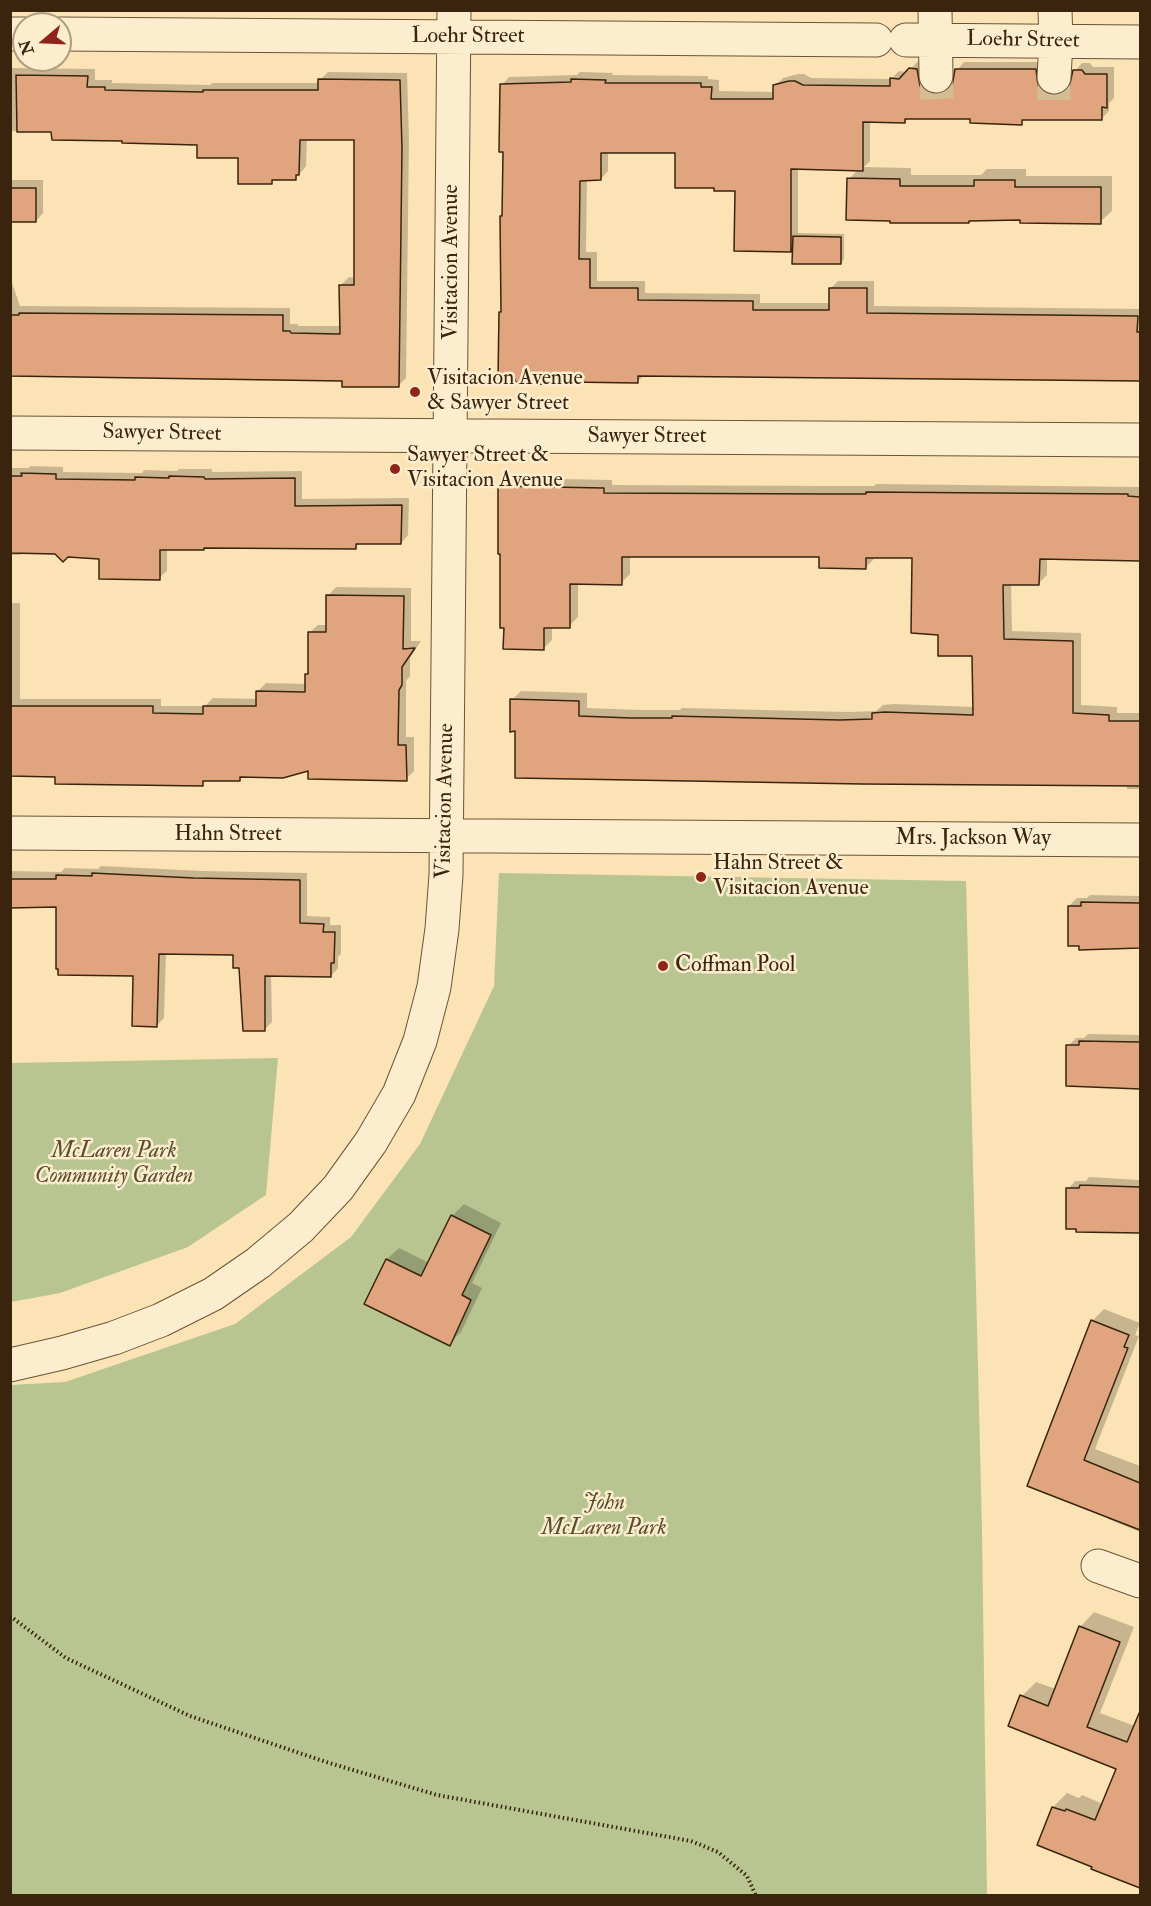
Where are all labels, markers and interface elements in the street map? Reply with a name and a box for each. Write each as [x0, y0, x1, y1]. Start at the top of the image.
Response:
north arrow [12, 12, 72, 72]
street label: Loehr Street [411, 24, 525, 50]
street label: Loehr Street [966, 27, 1080, 55]
text: N [15, 37, 39, 57]
street label: Visitacion Avenue [439, 184, 465, 340]
place label: Visitacion Avenue & Sawyer Street [427, 366, 583, 418]
marker: Visitacion Avenue & Sawyer Street [408, 385, 422, 399]
street label: Sawyer Street [102, 420, 222, 448]
street label: Sawyer Street [587, 424, 707, 450]
place label: Sawyer Street & Visitacion Avenue [407, 443, 563, 494]
marker: Sawyer Street & Visitacion Avenue [388, 462, 402, 476]
street label: Visitacion Avenue [431, 723, 461, 879]
street label: Hahn Street [174, 822, 282, 848]
street label: Mrs. Jackson Way [895, 826, 1051, 852]
place label: Hahn Street & Visitacion Avenue [713, 851, 869, 902]
marker: Hahn Street & Visitacion Avenue [694, 870, 708, 884]
place label: Coffman Pool [675, 953, 795, 979]
marker: Coffman Pool [656, 959, 670, 973]
park label: McLaren Park Community Garden [35, 1139, 193, 1190]
park label: John McLaren Park [541, 1491, 667, 1542]

